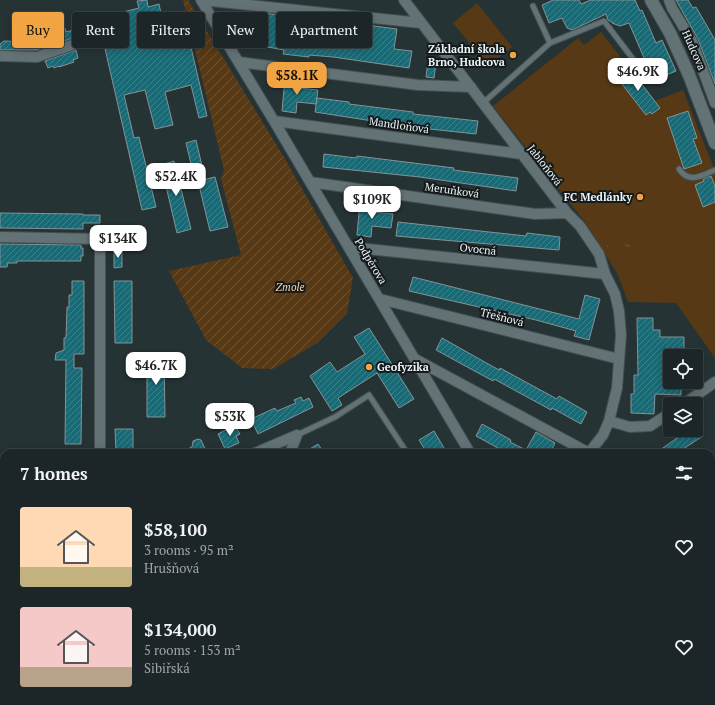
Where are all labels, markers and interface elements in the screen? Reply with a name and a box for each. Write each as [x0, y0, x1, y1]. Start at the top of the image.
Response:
chip: Buy [12, 12, 64, 48]
chip: Rent [72, 12, 129, 48]
chip: Filters [137, 12, 205, 48]
chip: New [213, 12, 268, 48]
chip: Apartment [276, 12, 372, 48]
street label: Hudcova [679, 28, 709, 73]
place label: Základní škola Brno, Hudcova [428, 42, 505, 69]
marker: Základní škola Brno, Hudcova [508, 50, 518, 60]
pin: $46.9K [605, 58, 671, 92]
pin: $58.1K [264, 62, 330, 96]
text: $46.9K [617, 62, 659, 80]
text: $58.1K [276, 66, 318, 84]
street label: Mandloňová [368, 114, 430, 136]
street label: Jabloňová [525, 142, 566, 189]
pin: $52.4K [143, 163, 209, 197]
text: $52.4K [155, 167, 197, 185]
street label: Meruňková [424, 179, 480, 201]
pin: $109K [344, 186, 400, 220]
text: $109K [353, 190, 391, 208]
place label: FC Medlánky [564, 190, 632, 204]
marker: FC Medlánky [635, 192, 645, 202]
pin: $134K [90, 225, 146, 259]
text: $134K [99, 229, 137, 247]
street label: Podpěrova [352, 235, 390, 287]
street label: Ovocná [459, 240, 497, 258]
park label: Zmole [275, 280, 305, 294]
street label: Třešňová [479, 305, 526, 329]
map controls [663, 349, 703, 437]
button: locate [663, 349, 703, 389]
pin: $46.7K [123, 352, 189, 386]
text: $46.7K [135, 356, 177, 374]
place label: Geofyzika [377, 360, 429, 374]
marker: Geofyzika [364, 362, 374, 372]
button: layers [663, 397, 703, 437]
pin: $53K [206, 403, 254, 437]
text: $53K [214, 407, 246, 425]
text: 7 homes [20, 462, 88, 485]
icon: filters [673, 462, 695, 484]
text: $58,100 [144, 518, 207, 541]
icon: home [52, 523, 100, 571]
icon: heart [673, 536, 695, 558]
text: 3 rooms · 95 m² [144, 541, 234, 559]
text: Hrušňová [144, 559, 199, 577]
text: $134,000 [144, 618, 216, 641]
icon: home [52, 623, 100, 671]
icon: heart [673, 636, 695, 658]
text: 5 rooms · 153 m² [144, 641, 241, 659]
text: Sibiřská [144, 659, 190, 677]

